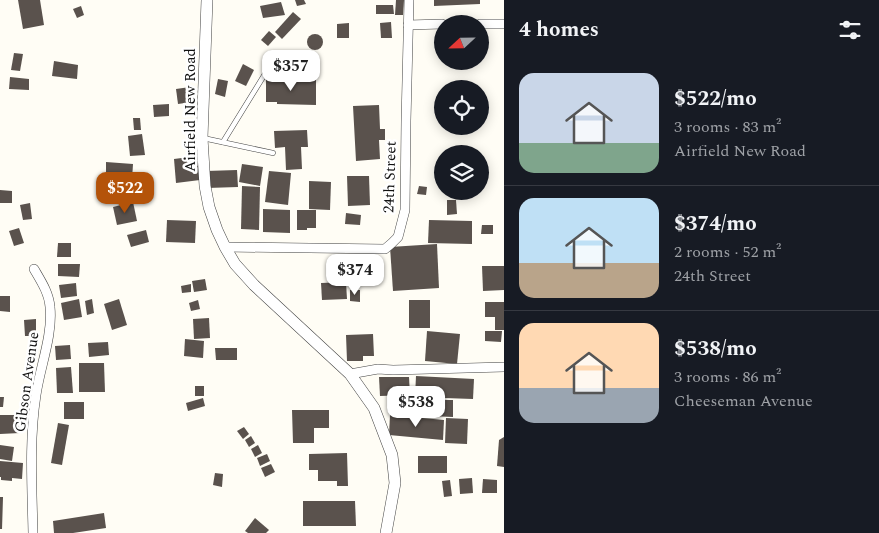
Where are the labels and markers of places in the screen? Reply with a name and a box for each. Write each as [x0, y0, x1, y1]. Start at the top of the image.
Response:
pin: $357 [261, 49, 321, 92]
pin: $522 [95, 172, 155, 214]
pin: $374 [325, 254, 385, 296]
pin: $538 [386, 386, 446, 428]

